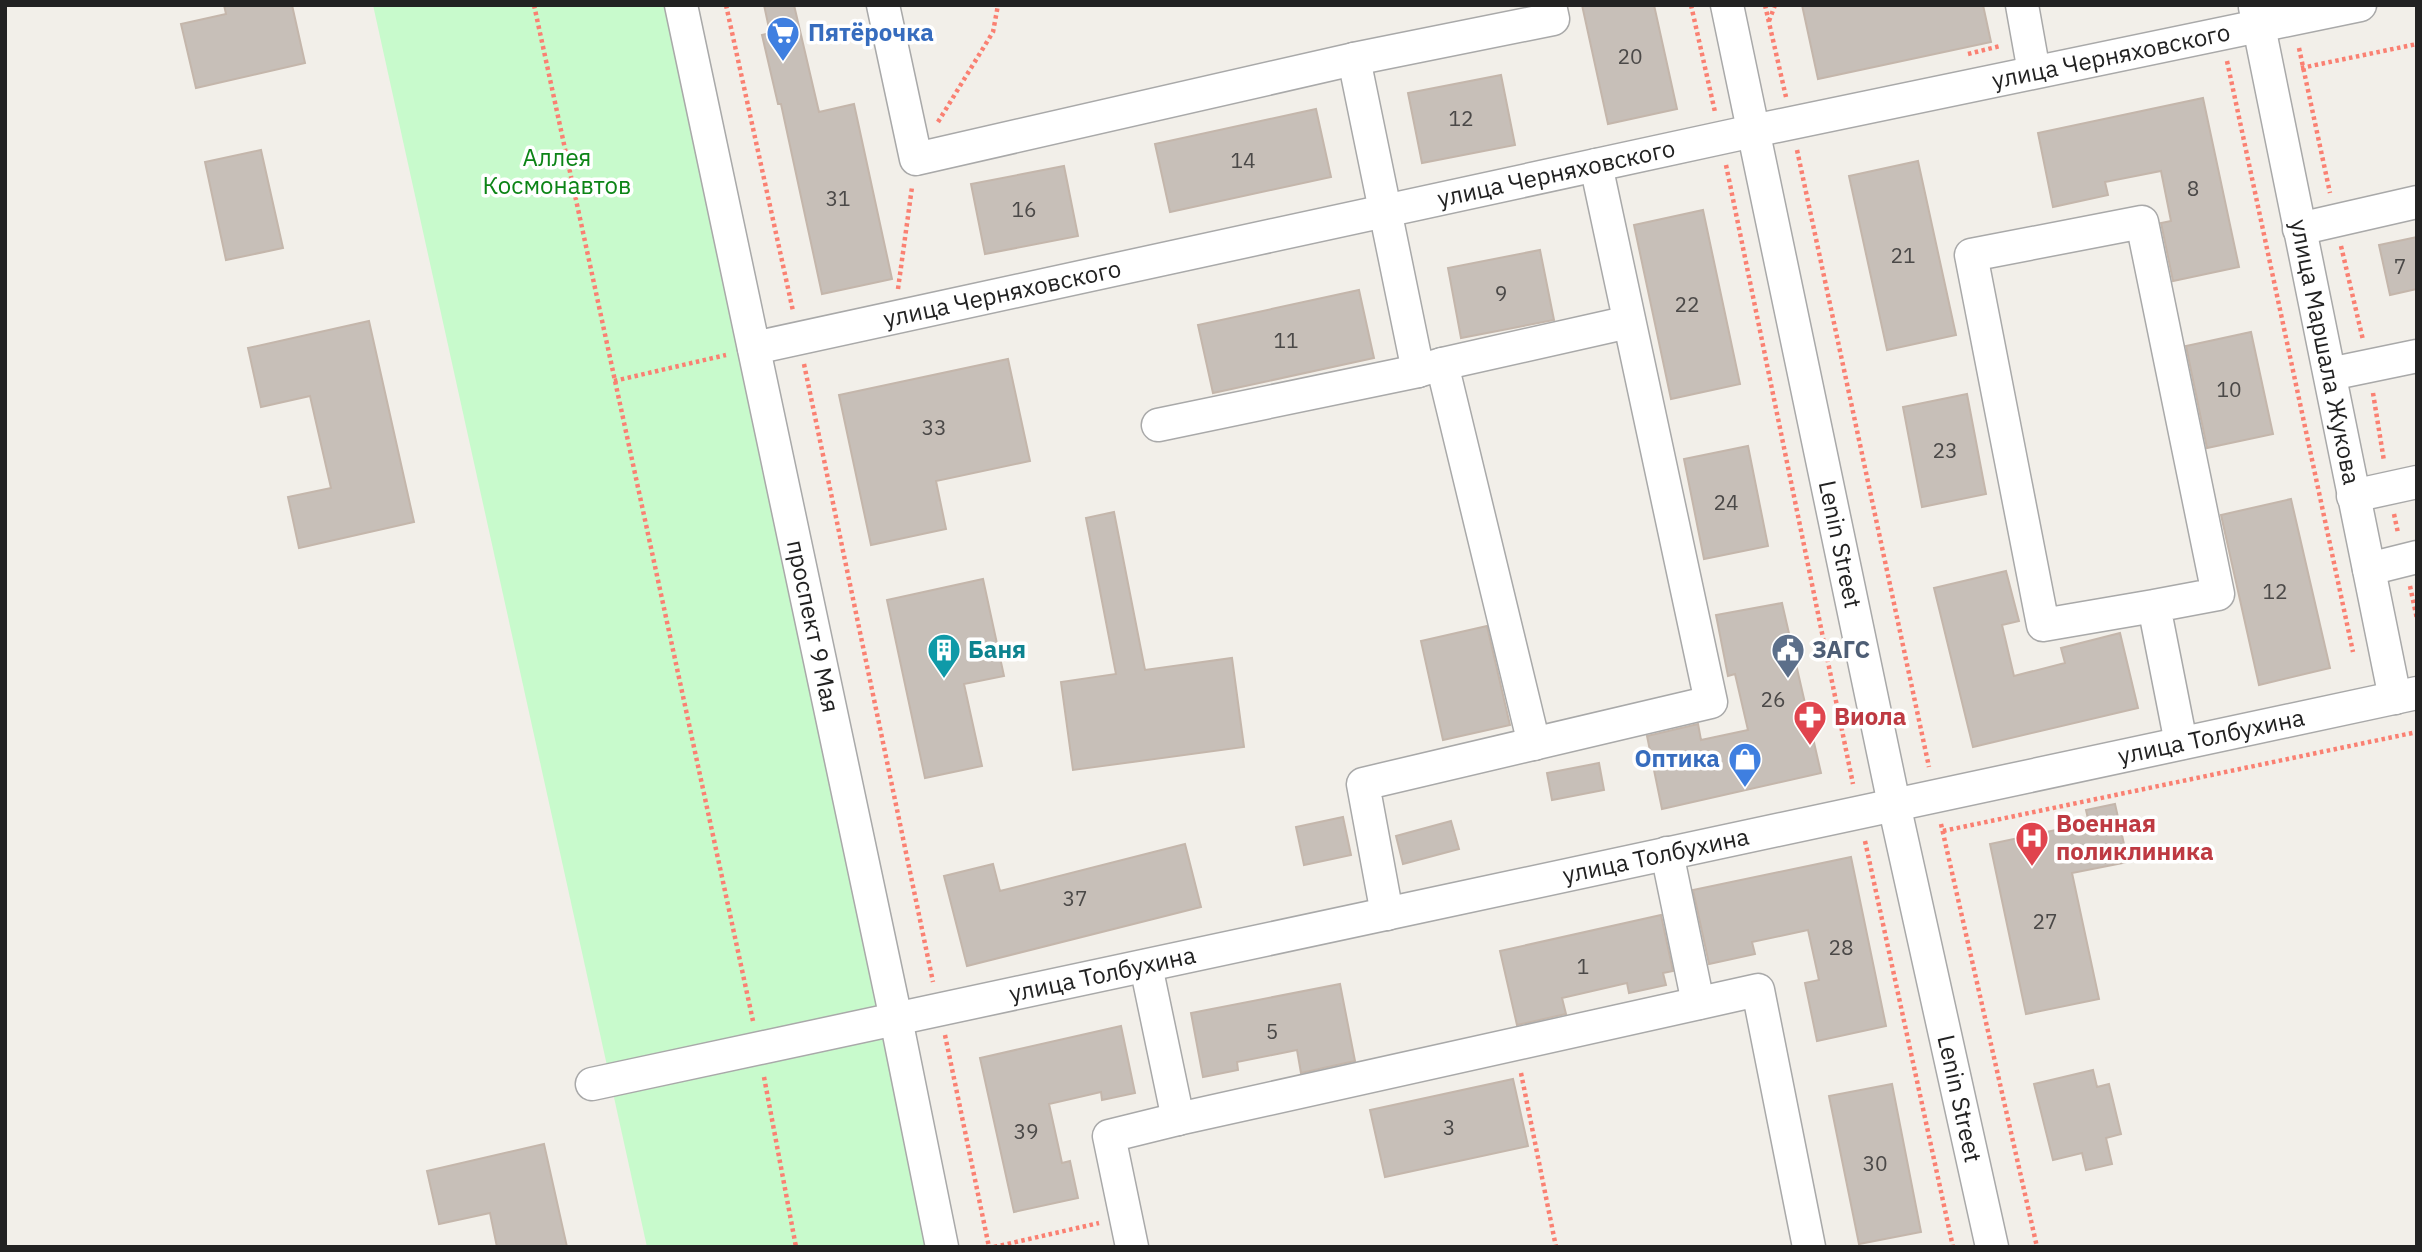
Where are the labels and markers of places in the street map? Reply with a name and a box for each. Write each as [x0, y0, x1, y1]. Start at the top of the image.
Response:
supermarket icon: Пятёрочка [764, 14, 802, 63]
place label: Пятёрочка [808, 16, 934, 48]
building icon: Баня [925, 631, 963, 680]
public building icon: ЗАГС [1769, 631, 1807, 680]
place label: Баня [968, 633, 1026, 665]
place label: ЗАГС [1812, 633, 1870, 665]
pharmacy icon: Виола [1791, 698, 1829, 747]
place label: Виола [1834, 700, 1906, 732]
shop icon: Оптика [1726, 740, 1764, 789]
place label: Оптика [1634, 742, 1720, 774]
place label: Военная поликлиника [2056, 807, 2214, 867]
hospital icon: Военная поликлиника [2013, 819, 2051, 868]

